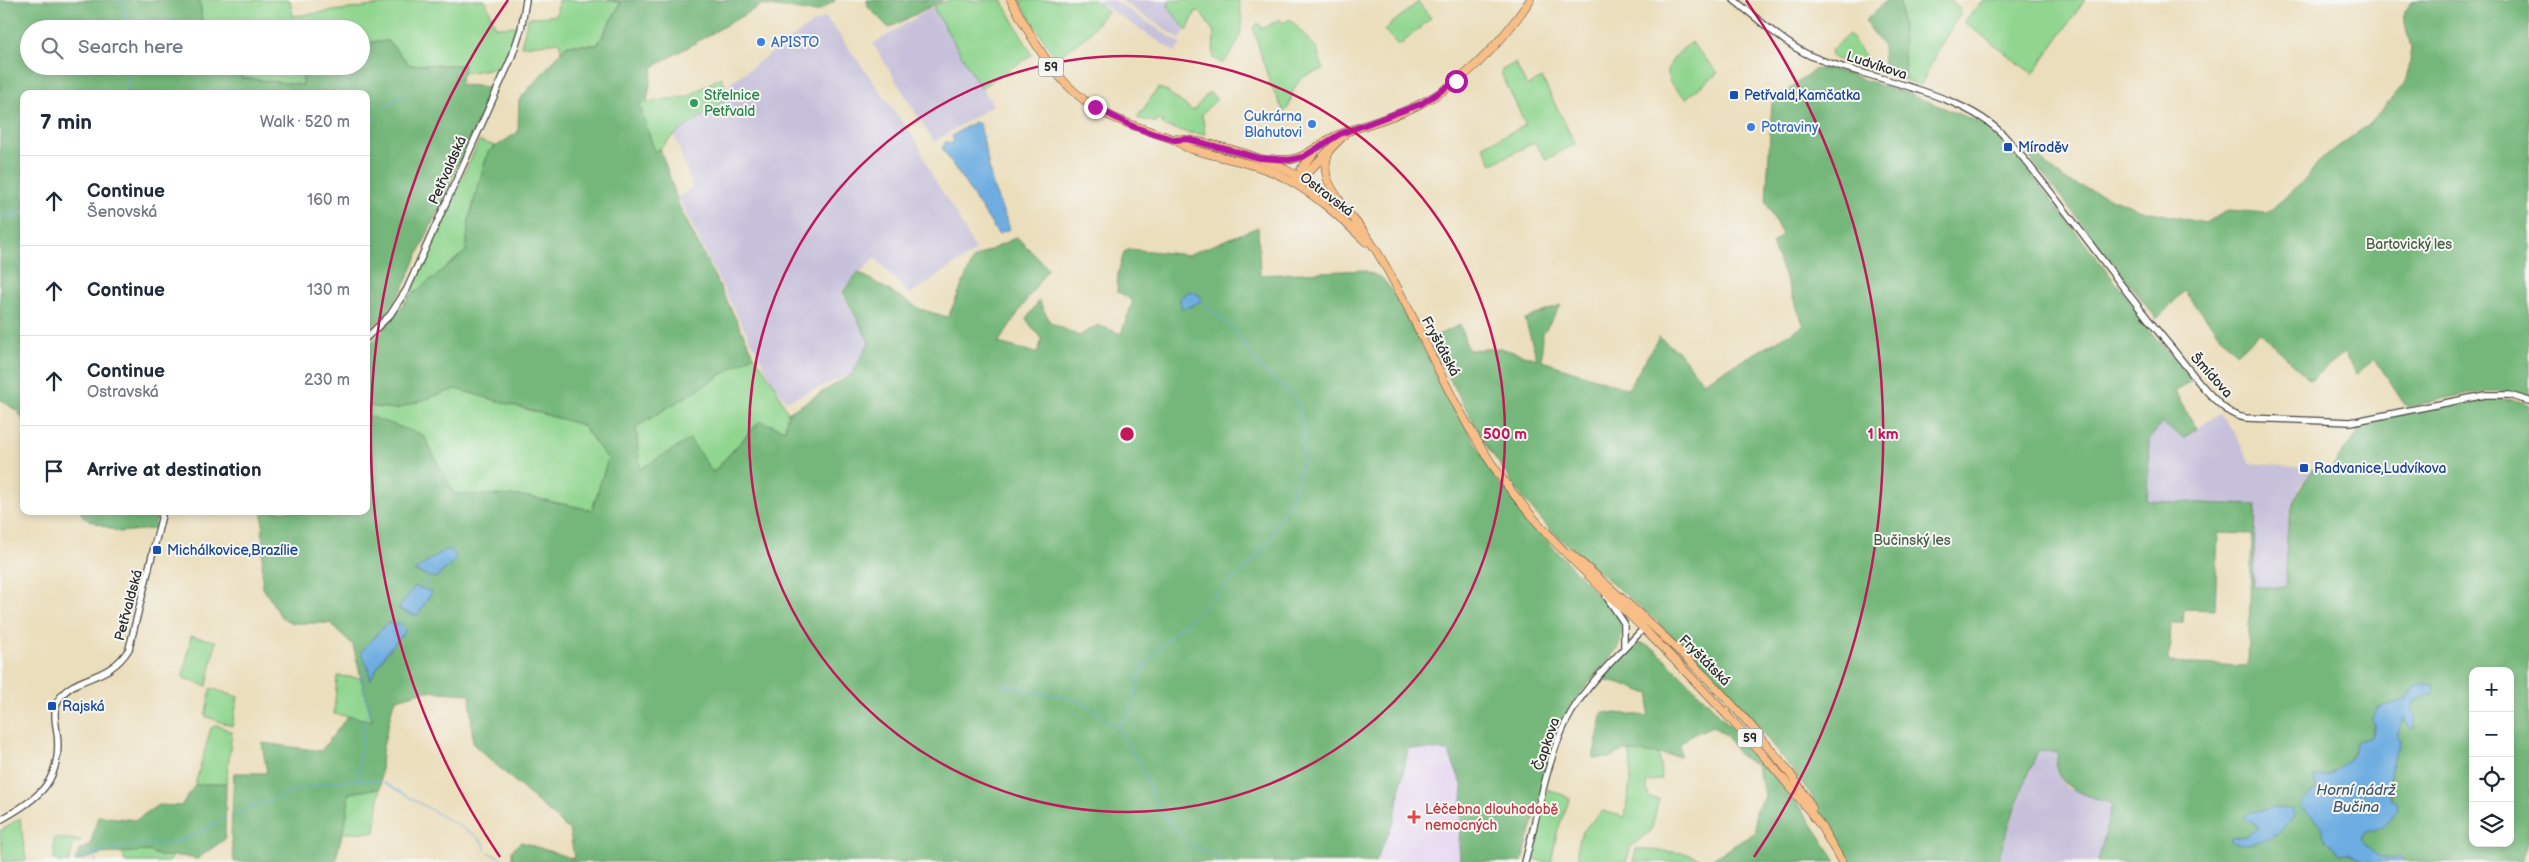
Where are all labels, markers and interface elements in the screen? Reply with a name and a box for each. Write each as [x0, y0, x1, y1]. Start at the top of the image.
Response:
search box [20, 20, 370, 75]
icon: search [38, 34, 66, 62]
place label: APISTO [771, 34, 819, 51]
text: Search here [78, 36, 183, 59]
marker: APISTO [755, 36, 767, 48]
street label: Ludvíkova [1844, 48, 1909, 83]
road number: 59 [1038, 58, 1064, 76]
route start [1445, 70, 1468, 93]
place label: Střelnice Petřvald [704, 87, 760, 120]
place label: Petřvald,Kamčatka [1744, 87, 1861, 104]
marker: Petřvald,Kamčatka [1728, 89, 1740, 101]
route end [1084, 96, 1107, 119]
marker: Střelnice Petřvald [688, 97, 700, 109]
place label: Cukrárna Blahutovi [1244, 108, 1302, 141]
text: 7 min [40, 110, 92, 135]
text: Walk · 520 m [260, 113, 350, 132]
marker: Cukrárna Blahutovi [1306, 118, 1318, 130]
place label: Potraviny [1761, 119, 1819, 136]
marker: Potraviny [1745, 121, 1757, 133]
street label: Petřvaldská [425, 133, 470, 207]
place label: Míroděv [2018, 139, 2069, 156]
marker: Míroděv [2002, 141, 2014, 153]
street label: Ostravská [1297, 169, 1357, 220]
text: Continue [87, 180, 165, 203]
icon: ahead [40, 187, 68, 215]
text: 160 m [307, 191, 350, 210]
text: Šenovská [87, 203, 157, 222]
park label: Bartovický les [2366, 236, 2452, 253]
icon: ahead [40, 277, 68, 305]
text: Continue [87, 279, 165, 302]
text: 130 m [307, 281, 350, 300]
street label: Fryštátská [1418, 313, 1463, 379]
street label: Šmídova [2187, 349, 2237, 401]
text: Continue [87, 360, 165, 383]
icon: ahead [40, 367, 68, 395]
text: 230 m [304, 371, 350, 390]
text: Ostravská [87, 383, 159, 402]
centre of rings [1118, 425, 1136, 443]
text: 500 m [1483, 425, 1527, 444]
text: 1 km [1867, 425, 1899, 444]
icon: arrive [40, 457, 68, 485]
text: Arrive at destination [87, 459, 262, 482]
place label: Radvanice,Ludvíkova [2314, 460, 2447, 477]
marker: Radvanice,Ludvíkova [2298, 462, 2310, 474]
park label: Bučinský les [1873, 532, 1951, 549]
place label: Michálkovice,Brazílie [167, 542, 298, 559]
marker: Michálkovice,Brazílie [151, 544, 163, 556]
street label: Petřvaldská [111, 568, 146, 642]
street label: Fryštátská [1675, 631, 1734, 690]
map controls [2469, 667, 2514, 847]
button: + [2469, 667, 2514, 712]
place label: Rajská [62, 698, 105, 715]
marker: Rajská [46, 700, 58, 712]
button: − [2469, 712, 2514, 757]
street label: Čapkova [1529, 715, 1563, 773]
road number: 59 [1738, 728, 1762, 748]
button: locate [2469, 757, 2514, 802]
water label: Horní nádrž Bučina [2316, 781, 2397, 817]
place label: Léčebna dlouhodobě nemocných [1425, 801, 1559, 834]
button: layers [2469, 802, 2514, 847]
marker: Léčebna dlouhodobě nemocných [1407, 810, 1421, 824]

